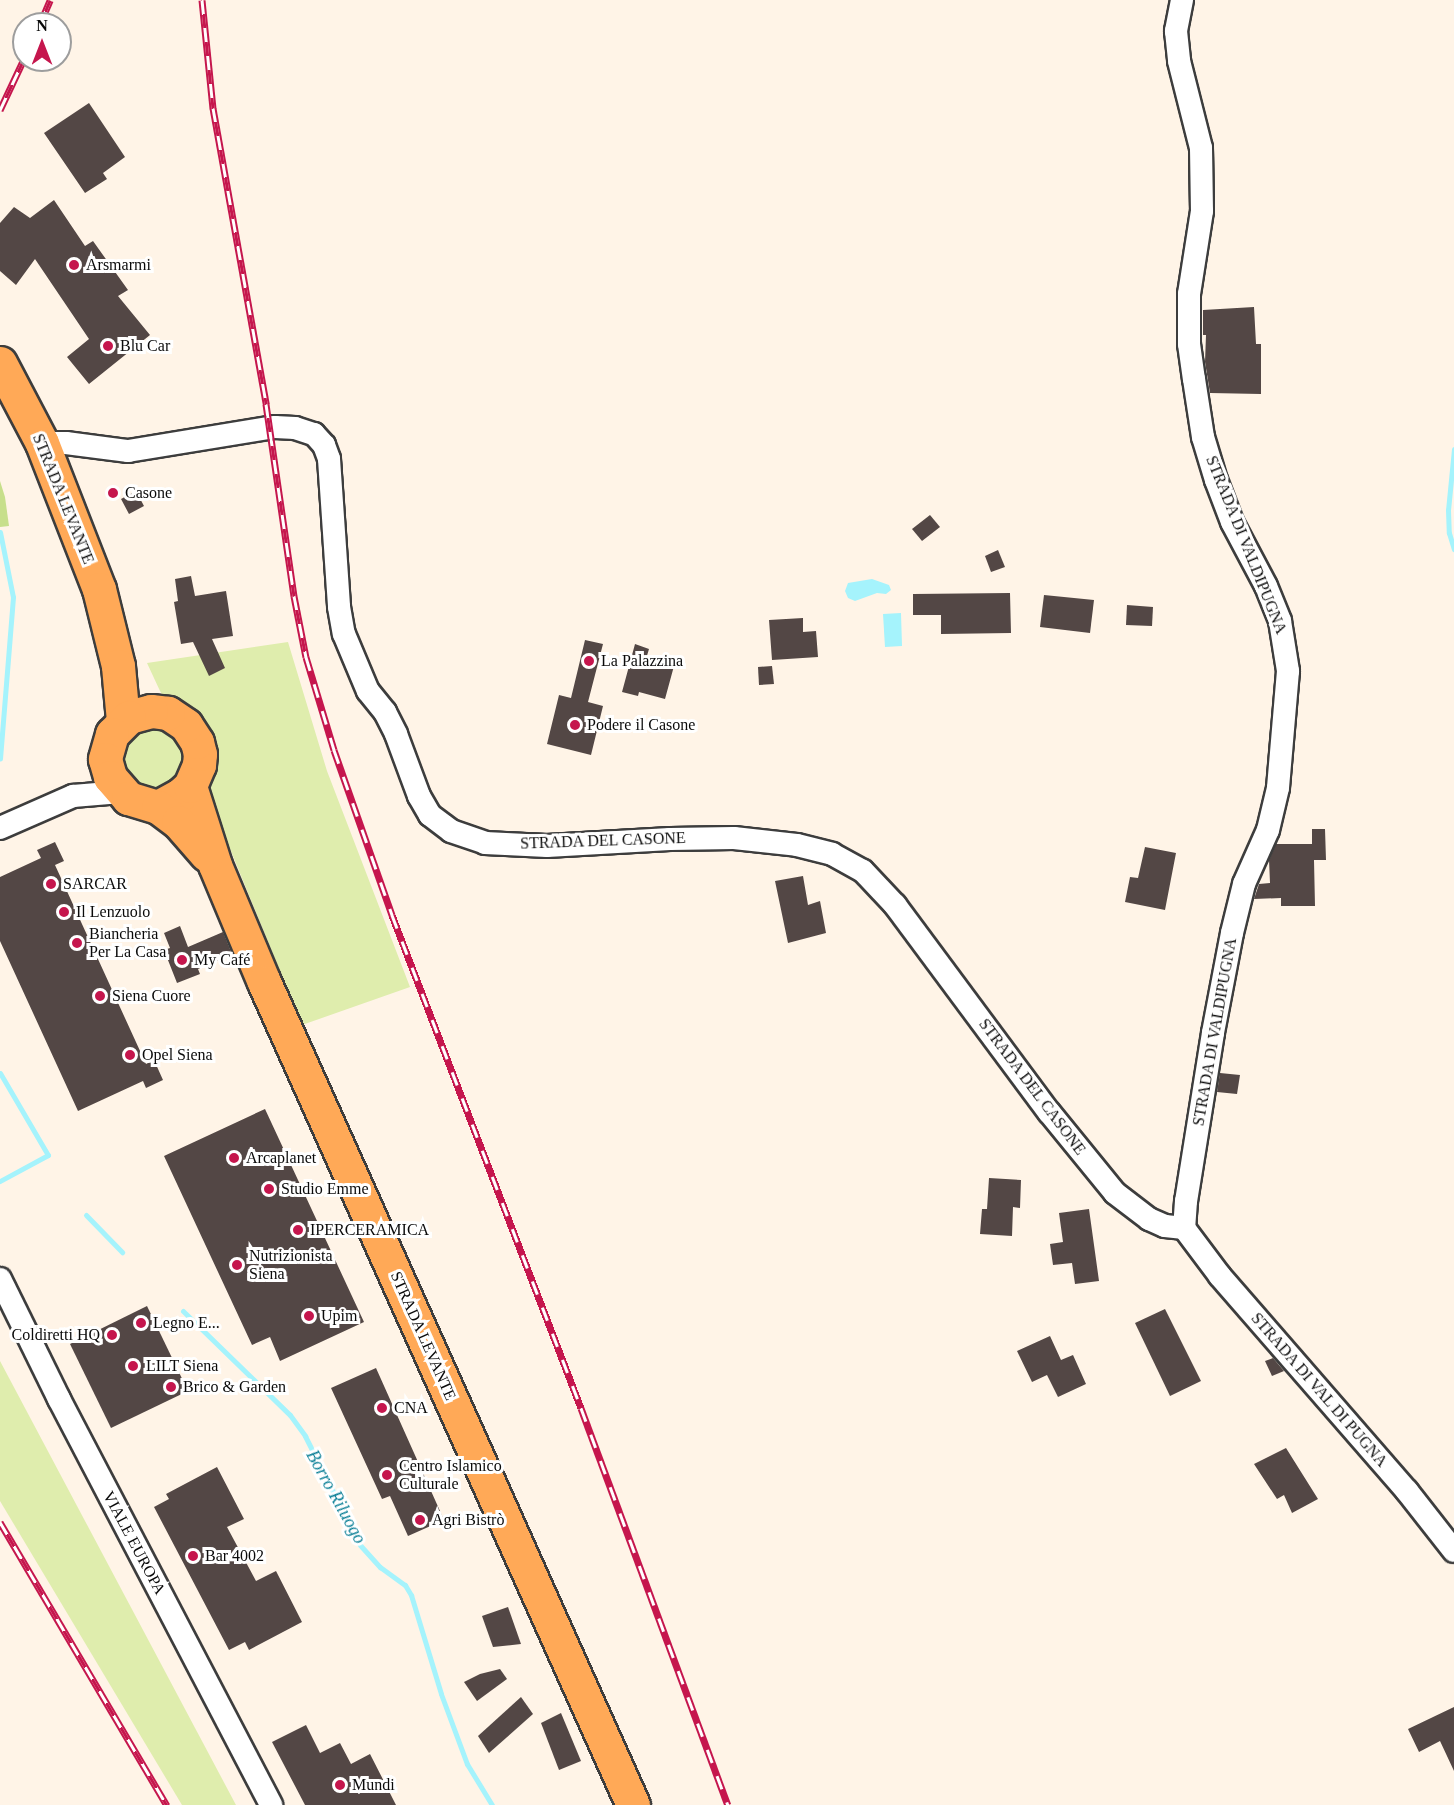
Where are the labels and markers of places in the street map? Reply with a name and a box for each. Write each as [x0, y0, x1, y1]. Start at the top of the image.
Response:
place label: Arsmarmi [86, 255, 151, 275]
marker: Arsmarmi [67, 258, 81, 272]
place label: Blu Car [120, 336, 170, 356]
marker: Blu Car [101, 339, 115, 353]
place label: Casone [125, 483, 172, 503]
marker: Casone [106, 486, 120, 500]
place label: La Palazzina [601, 651, 683, 671]
marker: La Palazzina [582, 654, 596, 668]
place label: Podere il Casone [587, 715, 695, 735]
marker: Podere il Casone [568, 718, 582, 732]
place label: SARCAR [63, 874, 127, 894]
marker: SARCAR [44, 877, 58, 891]
place label: Il Lenzuolo [76, 902, 150, 922]
marker: Il Lenzuolo [57, 905, 71, 919]
place label: Biancheria Per La Casa [89, 924, 166, 962]
marker: Biancheria Per La Casa [70, 936, 84, 950]
place label: My Café [194, 950, 250, 970]
marker: My Café [175, 953, 189, 967]
place label: Siena Cuore [112, 986, 191, 1006]
marker: Siena Cuore [93, 989, 107, 1003]
place label: Opel Siena [142, 1045, 213, 1065]
marker: Opel Siena [123, 1048, 137, 1062]
place label: Arcaplanet [246, 1148, 316, 1168]
marker: Arcaplanet [227, 1151, 241, 1165]
place label: Studio Emme [281, 1179, 369, 1199]
marker: Studio Emme [262, 1182, 276, 1196]
place label: IPERCERAMICA [310, 1220, 429, 1240]
marker: IPERCERAMICA [291, 1223, 305, 1237]
place label: Nutrizionista Siena [249, 1246, 333, 1284]
marker: Nutrizionista Siena [230, 1258, 244, 1272]
place label: Upim [321, 1306, 357, 1326]
marker: Upim [302, 1309, 316, 1323]
place label: Legno E... [153, 1313, 220, 1333]
marker: Legno E... [134, 1316, 148, 1330]
place label: Coldiretti HQ [12, 1325, 100, 1345]
marker: Coldiretti HQ [105, 1328, 119, 1342]
place label: LILT Siena [146, 1356, 219, 1376]
marker: LILT Siena [124, 1357, 142, 1375]
place label: Brico & Garden [183, 1377, 286, 1397]
marker: Brico & Garden [164, 1380, 178, 1394]
place label: CNA [394, 1398, 428, 1418]
marker: CNA [375, 1401, 389, 1415]
place label: Centro Islamico Culturale [399, 1456, 502, 1494]
marker: Centro Islamico Culturale [380, 1468, 394, 1482]
place label: Agri Bistrò [432, 1510, 504, 1530]
marker: Agri Bistrò [413, 1513, 427, 1527]
place label: Bar 4002 [205, 1546, 264, 1566]
marker: Bar 4002 [186, 1549, 200, 1563]
place label: Mundi [352, 1775, 395, 1795]
marker: Mundi [333, 1778, 347, 1792]

